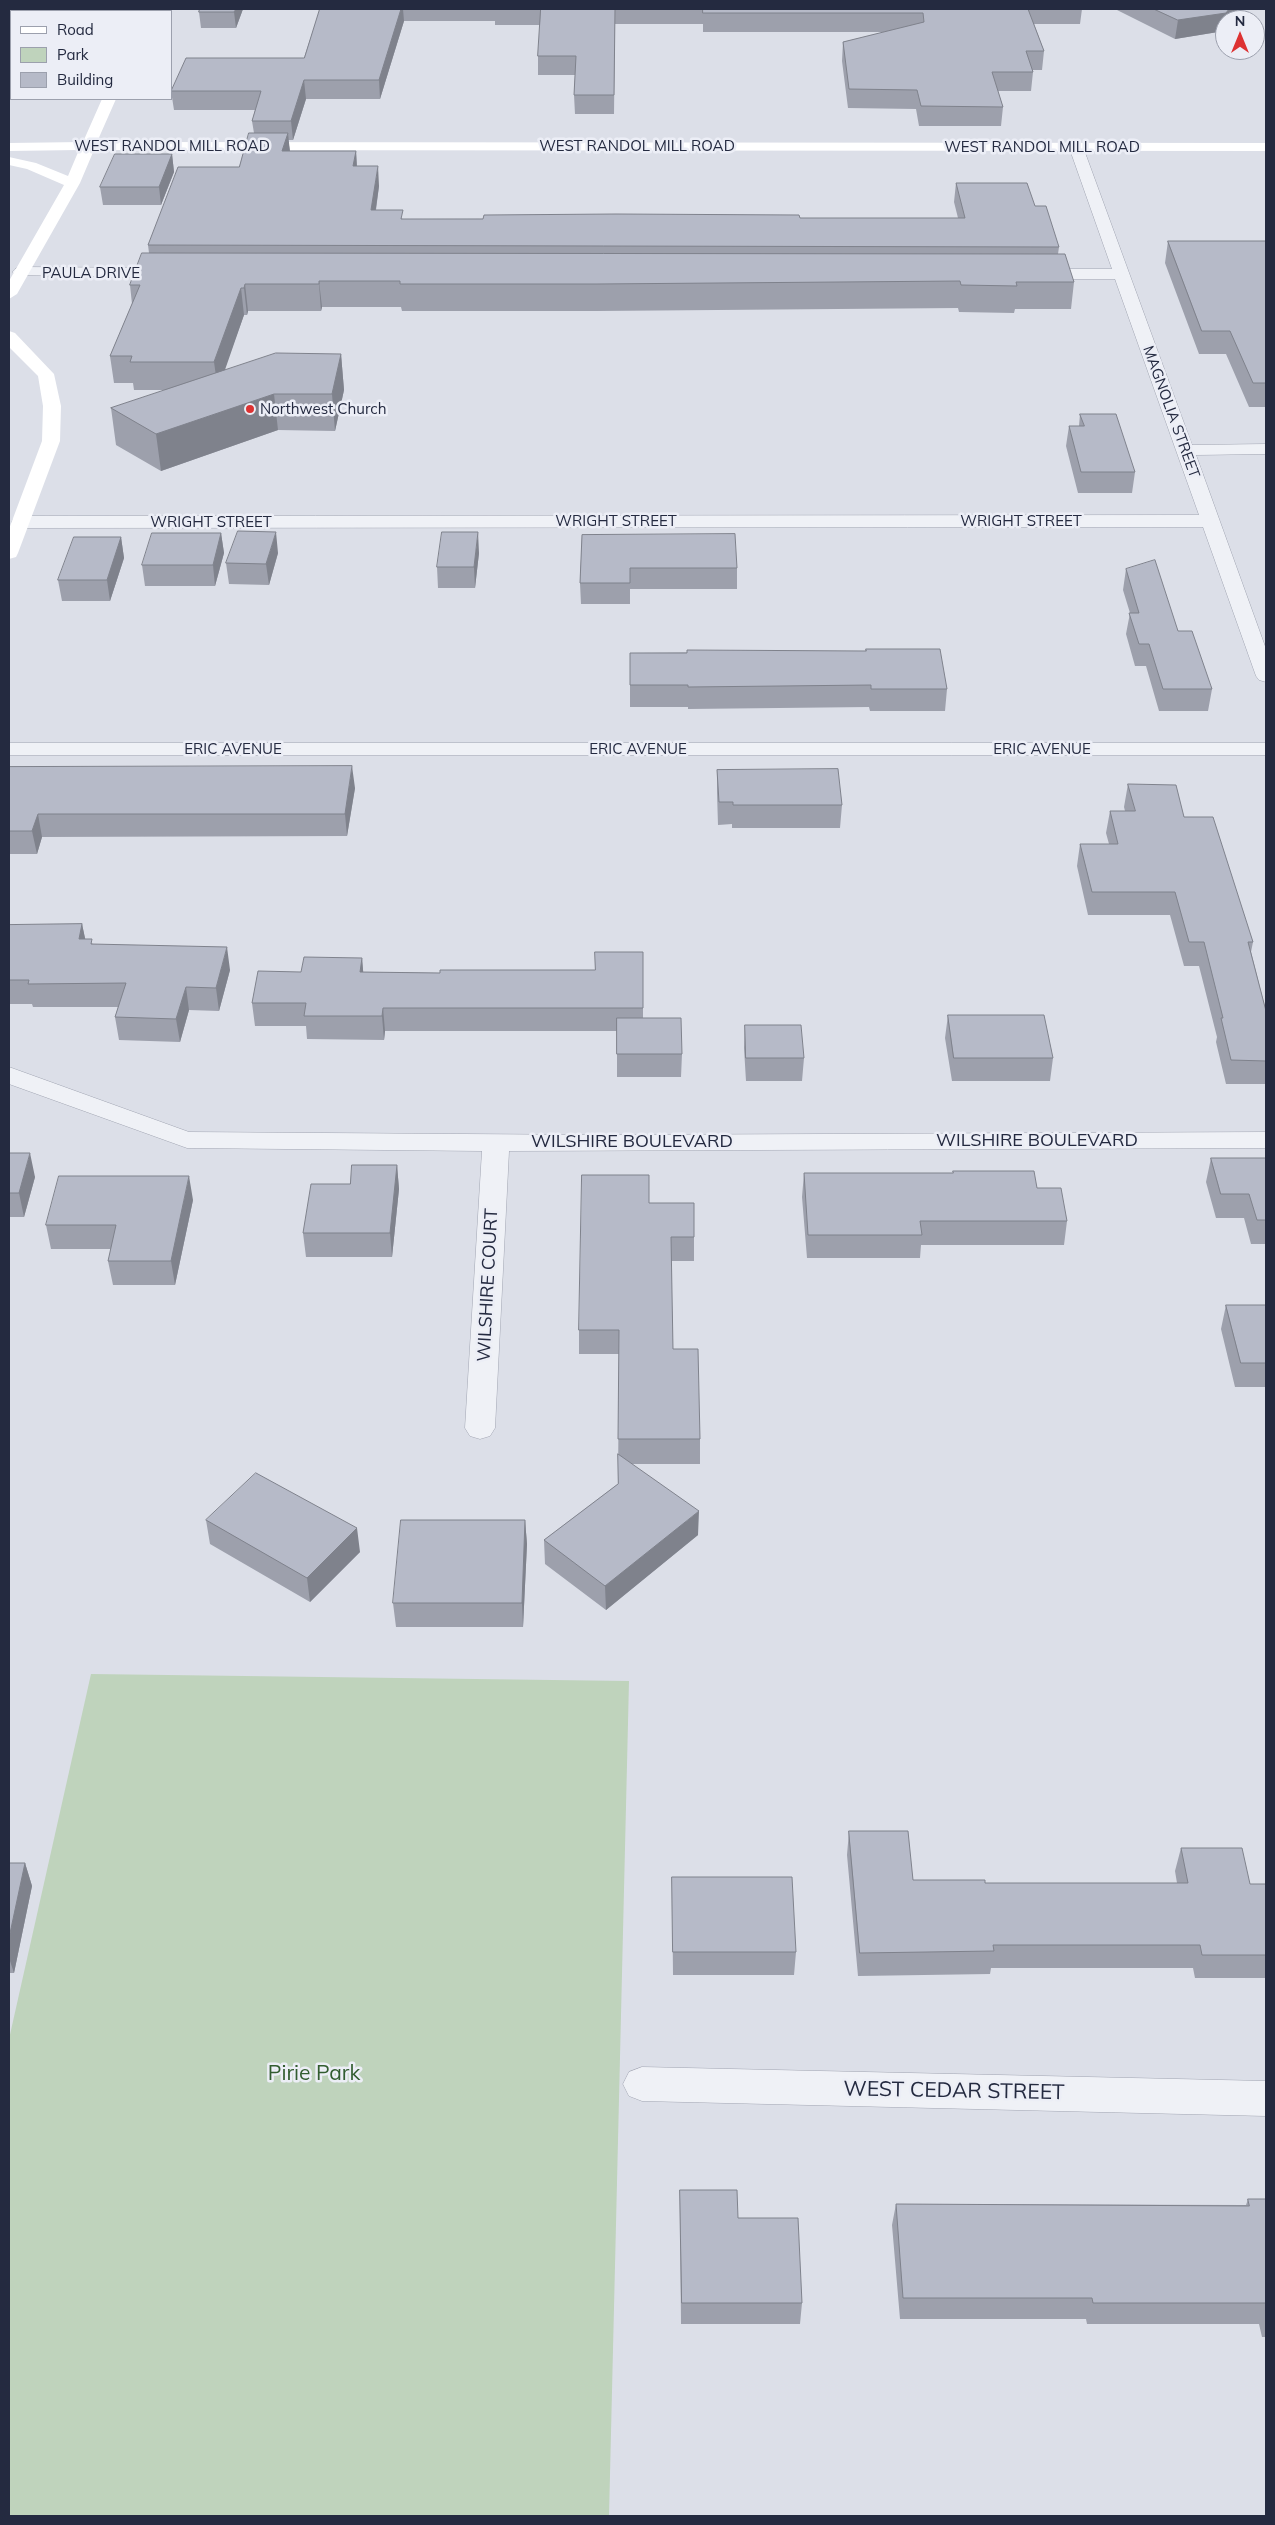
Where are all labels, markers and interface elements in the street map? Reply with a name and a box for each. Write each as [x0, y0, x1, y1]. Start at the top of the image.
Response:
legend [10, 10, 172, 100]
north arrow [1215, 10, 1265, 60]
text: N [1235, 12, 1245, 30]
text: Road [57, 20, 94, 39]
text: Park [57, 45, 89, 64]
text: Building [57, 70, 113, 89]
street label: WEST RANDOL MILL ROAD [74, 137, 270, 155]
street label: WEST RANDOL MILL ROAD [539, 137, 735, 155]
street label: WEST RANDOL MILL ROAD [944, 138, 1140, 156]
street label: PAULA DRIVE [42, 264, 140, 282]
street label: MAGNOLIA STREET [1139, 343, 1203, 481]
place label: Northwest Church [260, 400, 386, 418]
marker: Northwest Church [244, 403, 256, 415]
street label: WRIGHT STREET [555, 512, 677, 530]
street label: WRIGHT STREET [960, 512, 1082, 530]
street label: WRIGHT STREET [150, 513, 272, 531]
street label: ERIC AVENUE [184, 740, 282, 758]
street label: ERIC AVENUE [589, 740, 687, 758]
street label: ERIC AVENUE [993, 740, 1091, 758]
street label: WILSHIRE BOULEVARD [936, 1130, 1138, 1152]
street label: WILSHIRE BOULEVARD [531, 1131, 733, 1153]
street label: WILSHIRE COURT [473, 1208, 503, 1362]
park label: Pirie Park [268, 2061, 360, 2087]
street label: WEST CEDAR STREET [843, 2076, 1065, 2106]

